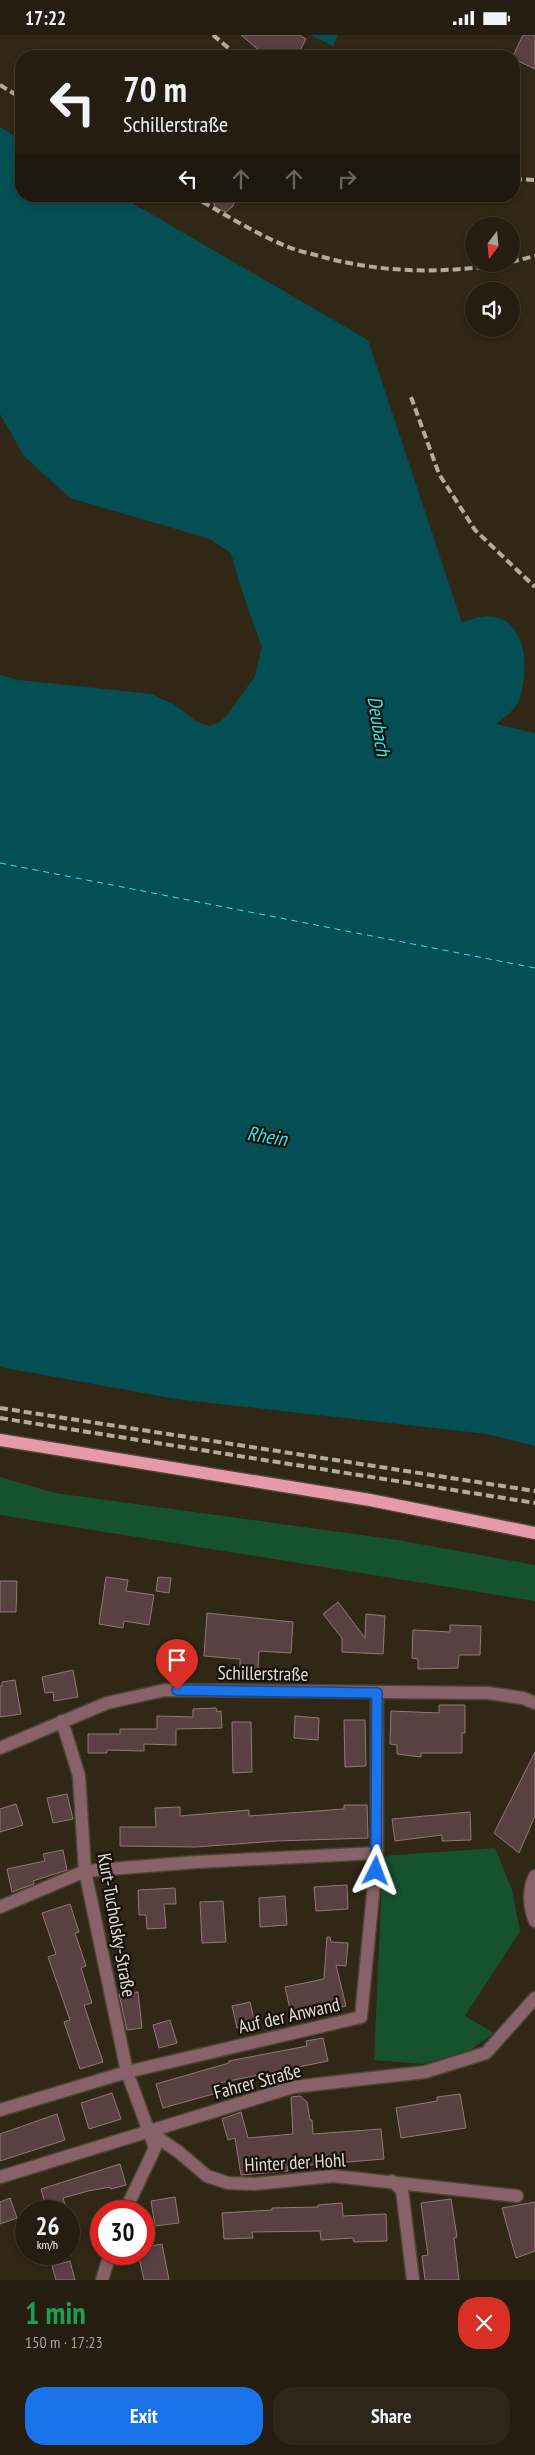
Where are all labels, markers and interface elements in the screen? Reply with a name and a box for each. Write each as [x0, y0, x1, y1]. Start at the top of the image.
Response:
text: 17:22 [25, 6, 66, 30]
text: 70 m [123, 66, 187, 112]
icon: left [40, 70, 105, 135]
text: Schillerstraße [123, 110, 228, 138]
icon: left [174, 165, 202, 193]
icon: ahead [227, 165, 255, 193]
icon: ahead [280, 165, 308, 193]
icon: right [333, 165, 361, 193]
north arrow [465, 217, 520, 273]
map controls [465, 217, 520, 337]
button: sound [465, 282, 520, 337]
water label: Deubach [361, 694, 397, 759]
water label: Rhein [245, 1120, 290, 1152]
pin [156, 1639, 198, 1690]
icon: arrive [163, 1646, 191, 1674]
street label: Schillerstraße [217, 1660, 309, 1686]
position arrow [349, 1844, 401, 1896]
street label: Kurt-Tucholsky-Straße [93, 1851, 141, 1999]
street label: Auf der Anwand [236, 1992, 342, 2038]
street label: Fahrer Straße [211, 2058, 303, 2104]
street label: Hinter der Hohl [244, 2147, 347, 2177]
speed limit sign: 30 [90, 2200, 155, 2265]
text: 26 [36, 2210, 59, 2242]
text: km/h [37, 2237, 58, 2252]
text: 1 min [25, 2293, 86, 2332]
button: close [458, 2297, 510, 2349]
text: 150 m · 17:23 [25, 2332, 103, 2352]
button: Exit [25, 2387, 263, 2445]
button: Share [273, 2387, 510, 2445]

